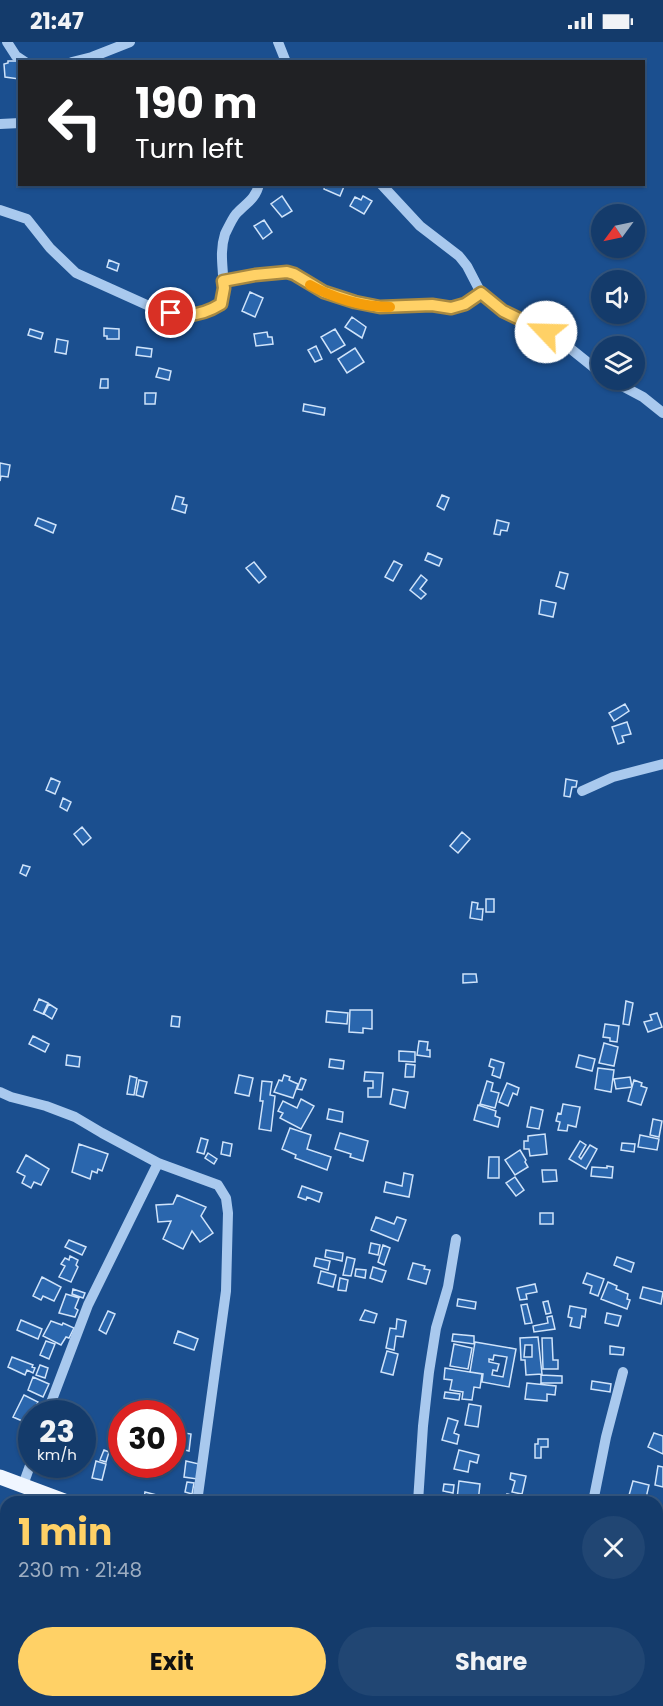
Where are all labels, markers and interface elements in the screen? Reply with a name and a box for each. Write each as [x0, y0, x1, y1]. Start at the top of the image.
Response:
text: 21:47 [30, 6, 84, 37]
text: 190 m [135, 74, 257, 133]
icon: left [36, 84, 114, 162]
text: Turn left [135, 130, 244, 167]
north arrow [591, 204, 645, 258]
map controls [591, 204, 645, 390]
button: sound [591, 270, 645, 324]
pin [145, 287, 196, 338]
icon: arrive [154, 296, 187, 329]
position arrow [514, 300, 578, 364]
button: layers [591, 336, 645, 390]
speed limit sign: 30 [108, 1400, 186, 1478]
text: 23 [39, 1410, 75, 1453]
text: km/h [37, 1444, 77, 1465]
text: 1 min [18, 1507, 112, 1558]
button: close [582, 1516, 645, 1579]
text: 230 m · 21:48 [18, 1556, 142, 1584]
button: Exit [18, 1627, 326, 1696]
button: Share [338, 1627, 645, 1696]

